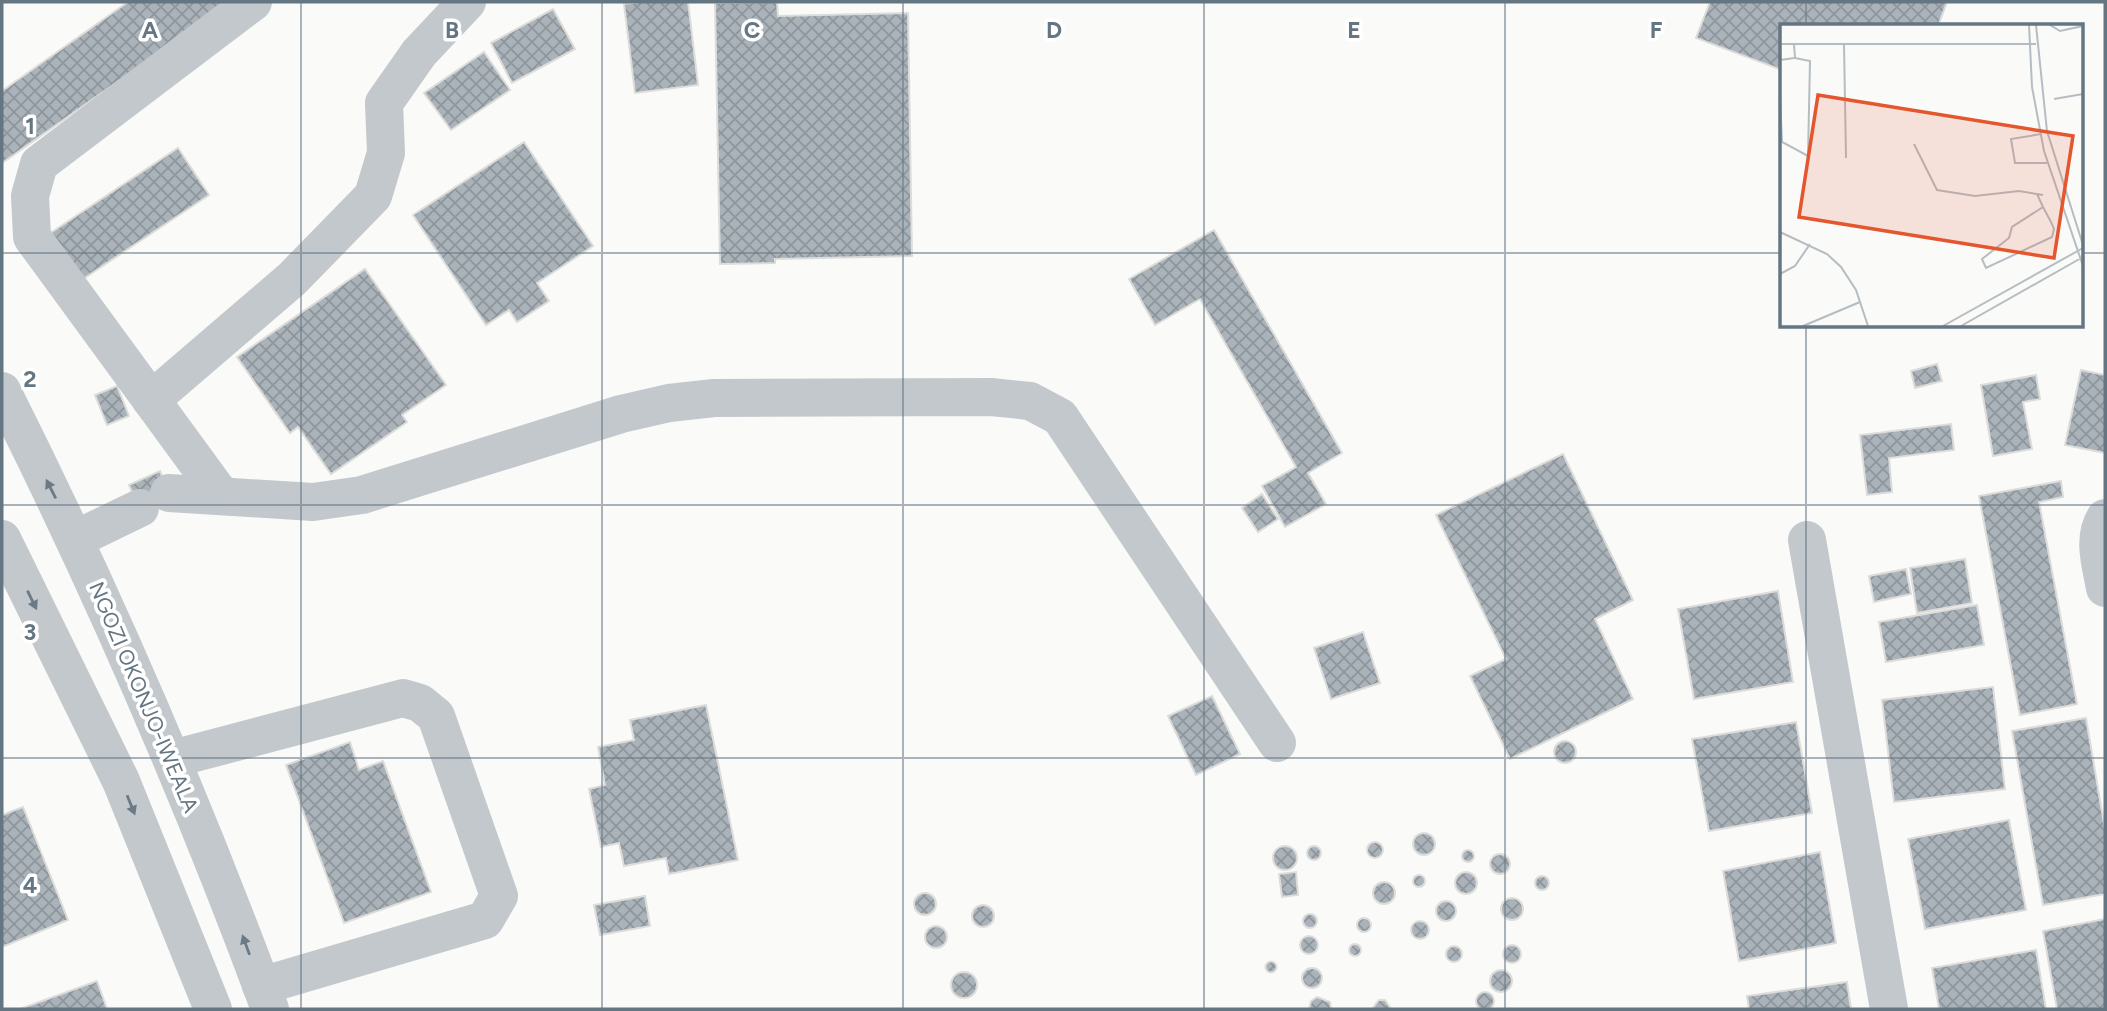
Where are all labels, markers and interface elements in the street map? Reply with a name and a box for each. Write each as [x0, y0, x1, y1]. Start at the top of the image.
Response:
text: A [142, 16, 159, 44]
text: B [445, 16, 459, 44]
text: C [744, 16, 761, 44]
text: D [1046, 16, 1062, 44]
text: E [1347, 16, 1361, 44]
text: F [1650, 16, 1663, 44]
inset map [1780, 24, 2082, 327]
text: 1 [25, 112, 35, 140]
text: 2 [23, 365, 37, 393]
one-way arrow [45, 479, 56, 499]
street label: NGOZI OKONJO-IWEALA [84, 578, 204, 816]
one-way arrow [27, 590, 38, 610]
text: 3 [24, 618, 36, 646]
one-way arrow [125, 795, 136, 816]
text: 4 [23, 871, 37, 899]
one-way arrow [241, 935, 252, 956]

